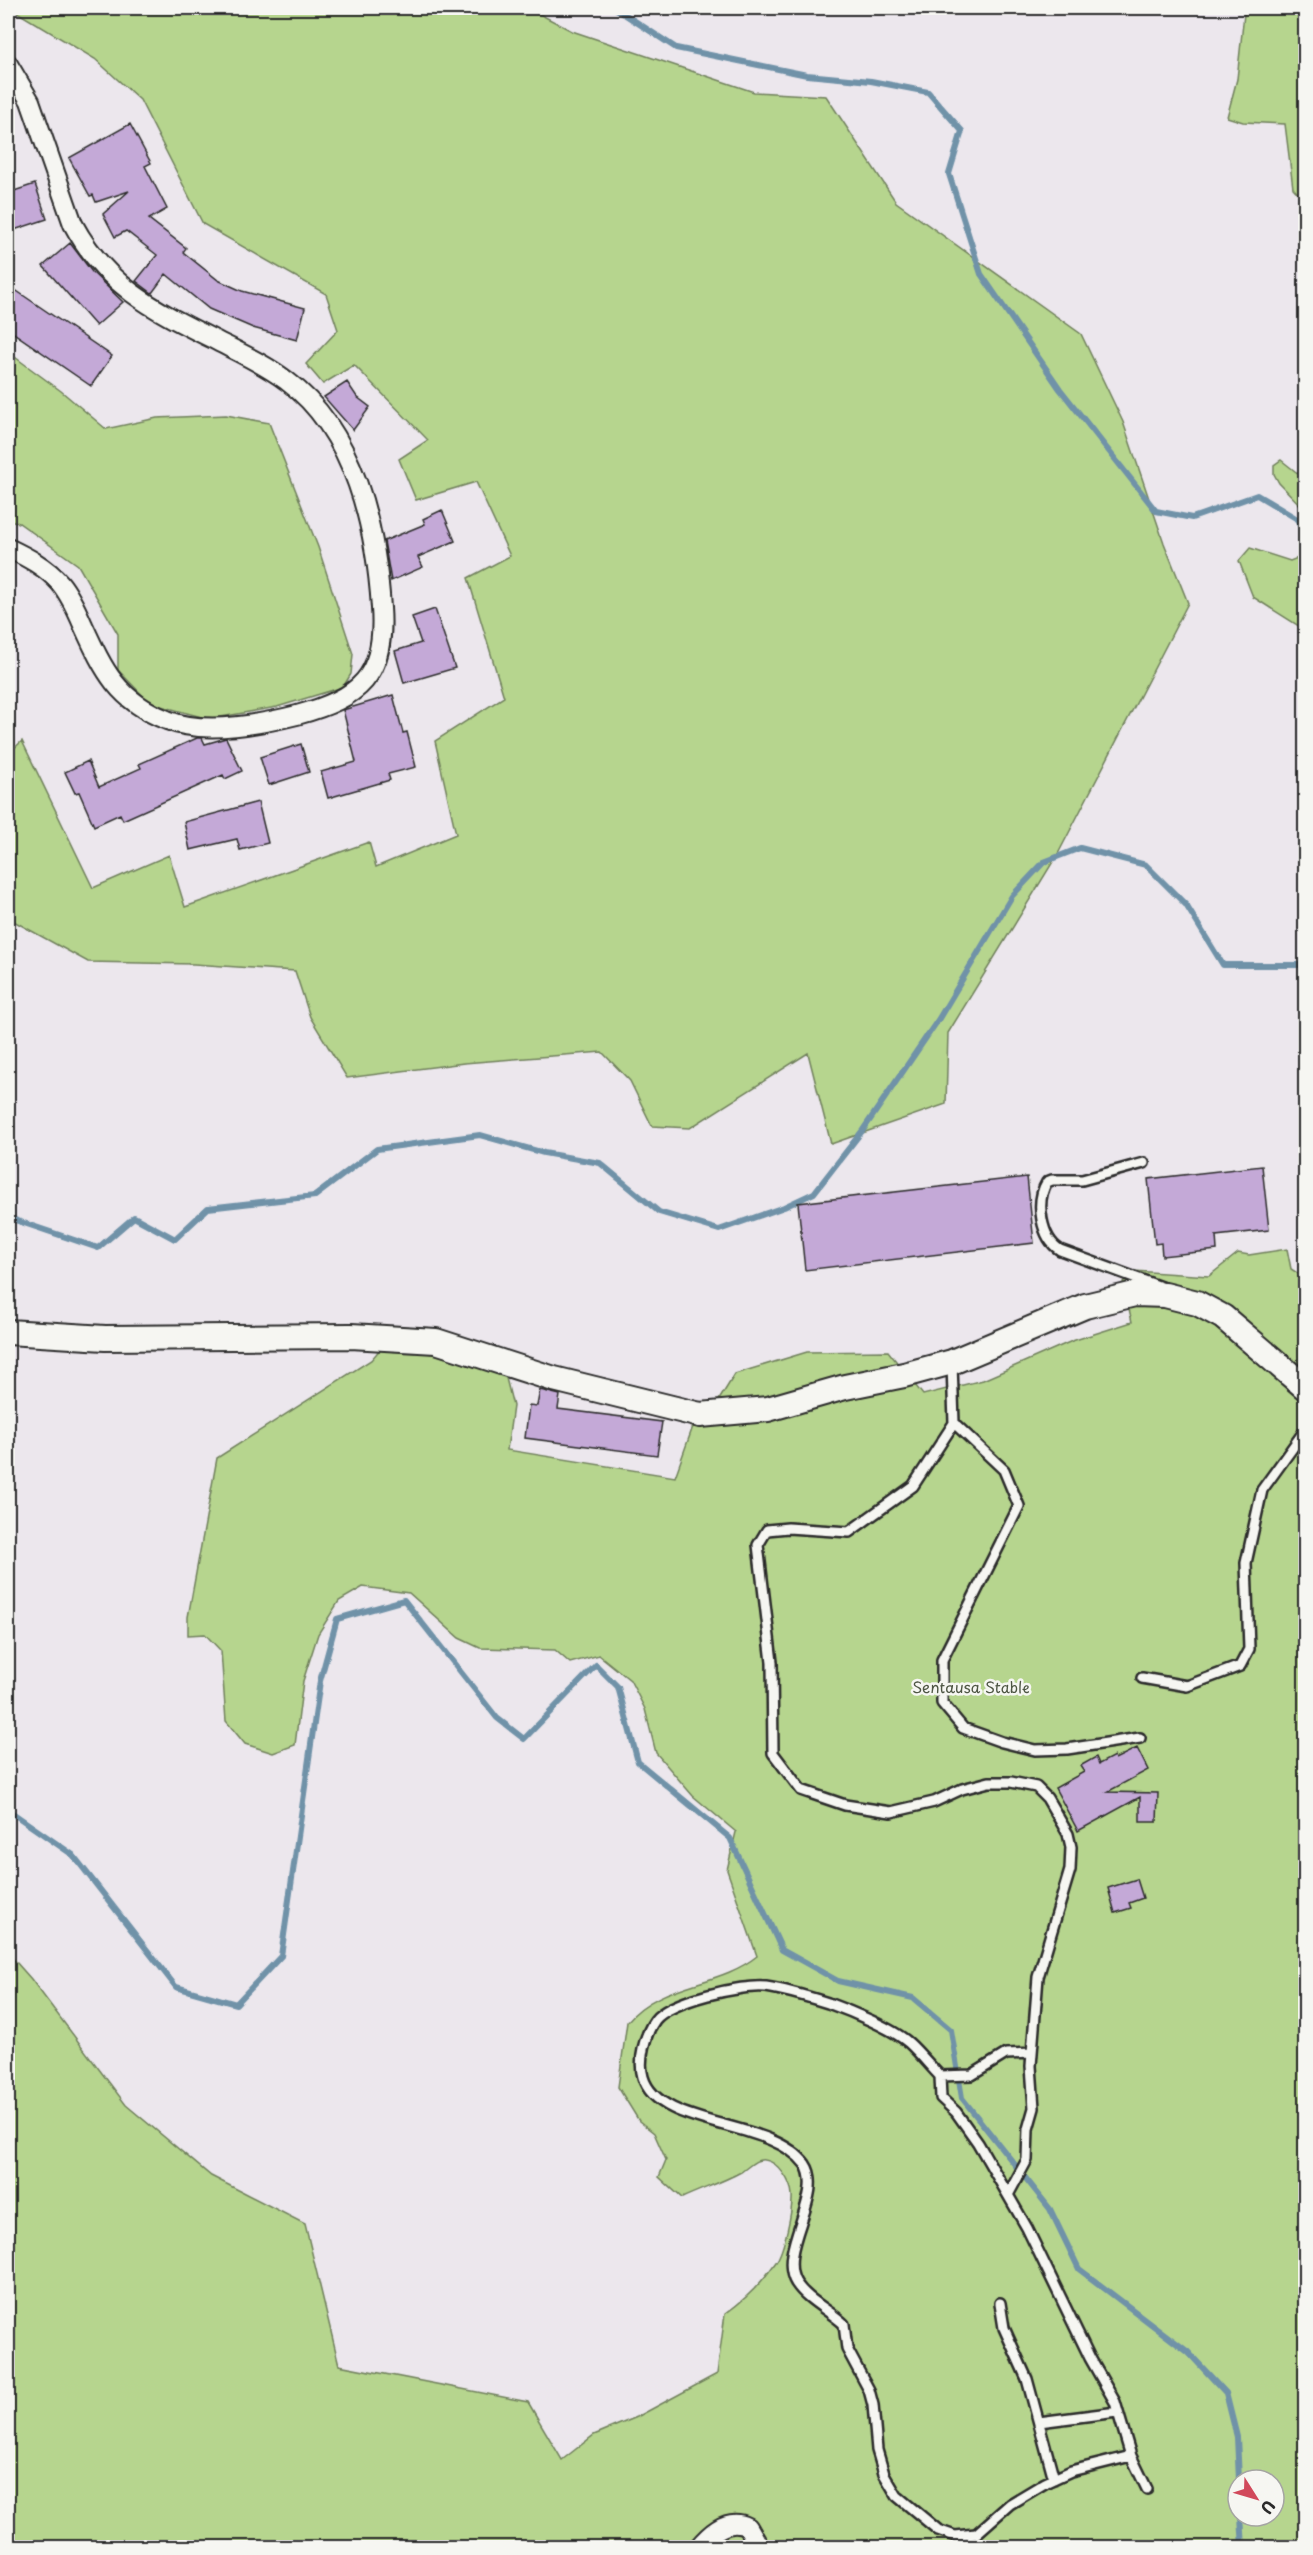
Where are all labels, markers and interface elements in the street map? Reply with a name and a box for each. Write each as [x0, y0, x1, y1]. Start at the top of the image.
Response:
park label: Sentausa Stable [912, 1675, 1030, 1698]
north arrow [1226, 2468, 1286, 2528]
text: U [1256, 2496, 1282, 2520]

